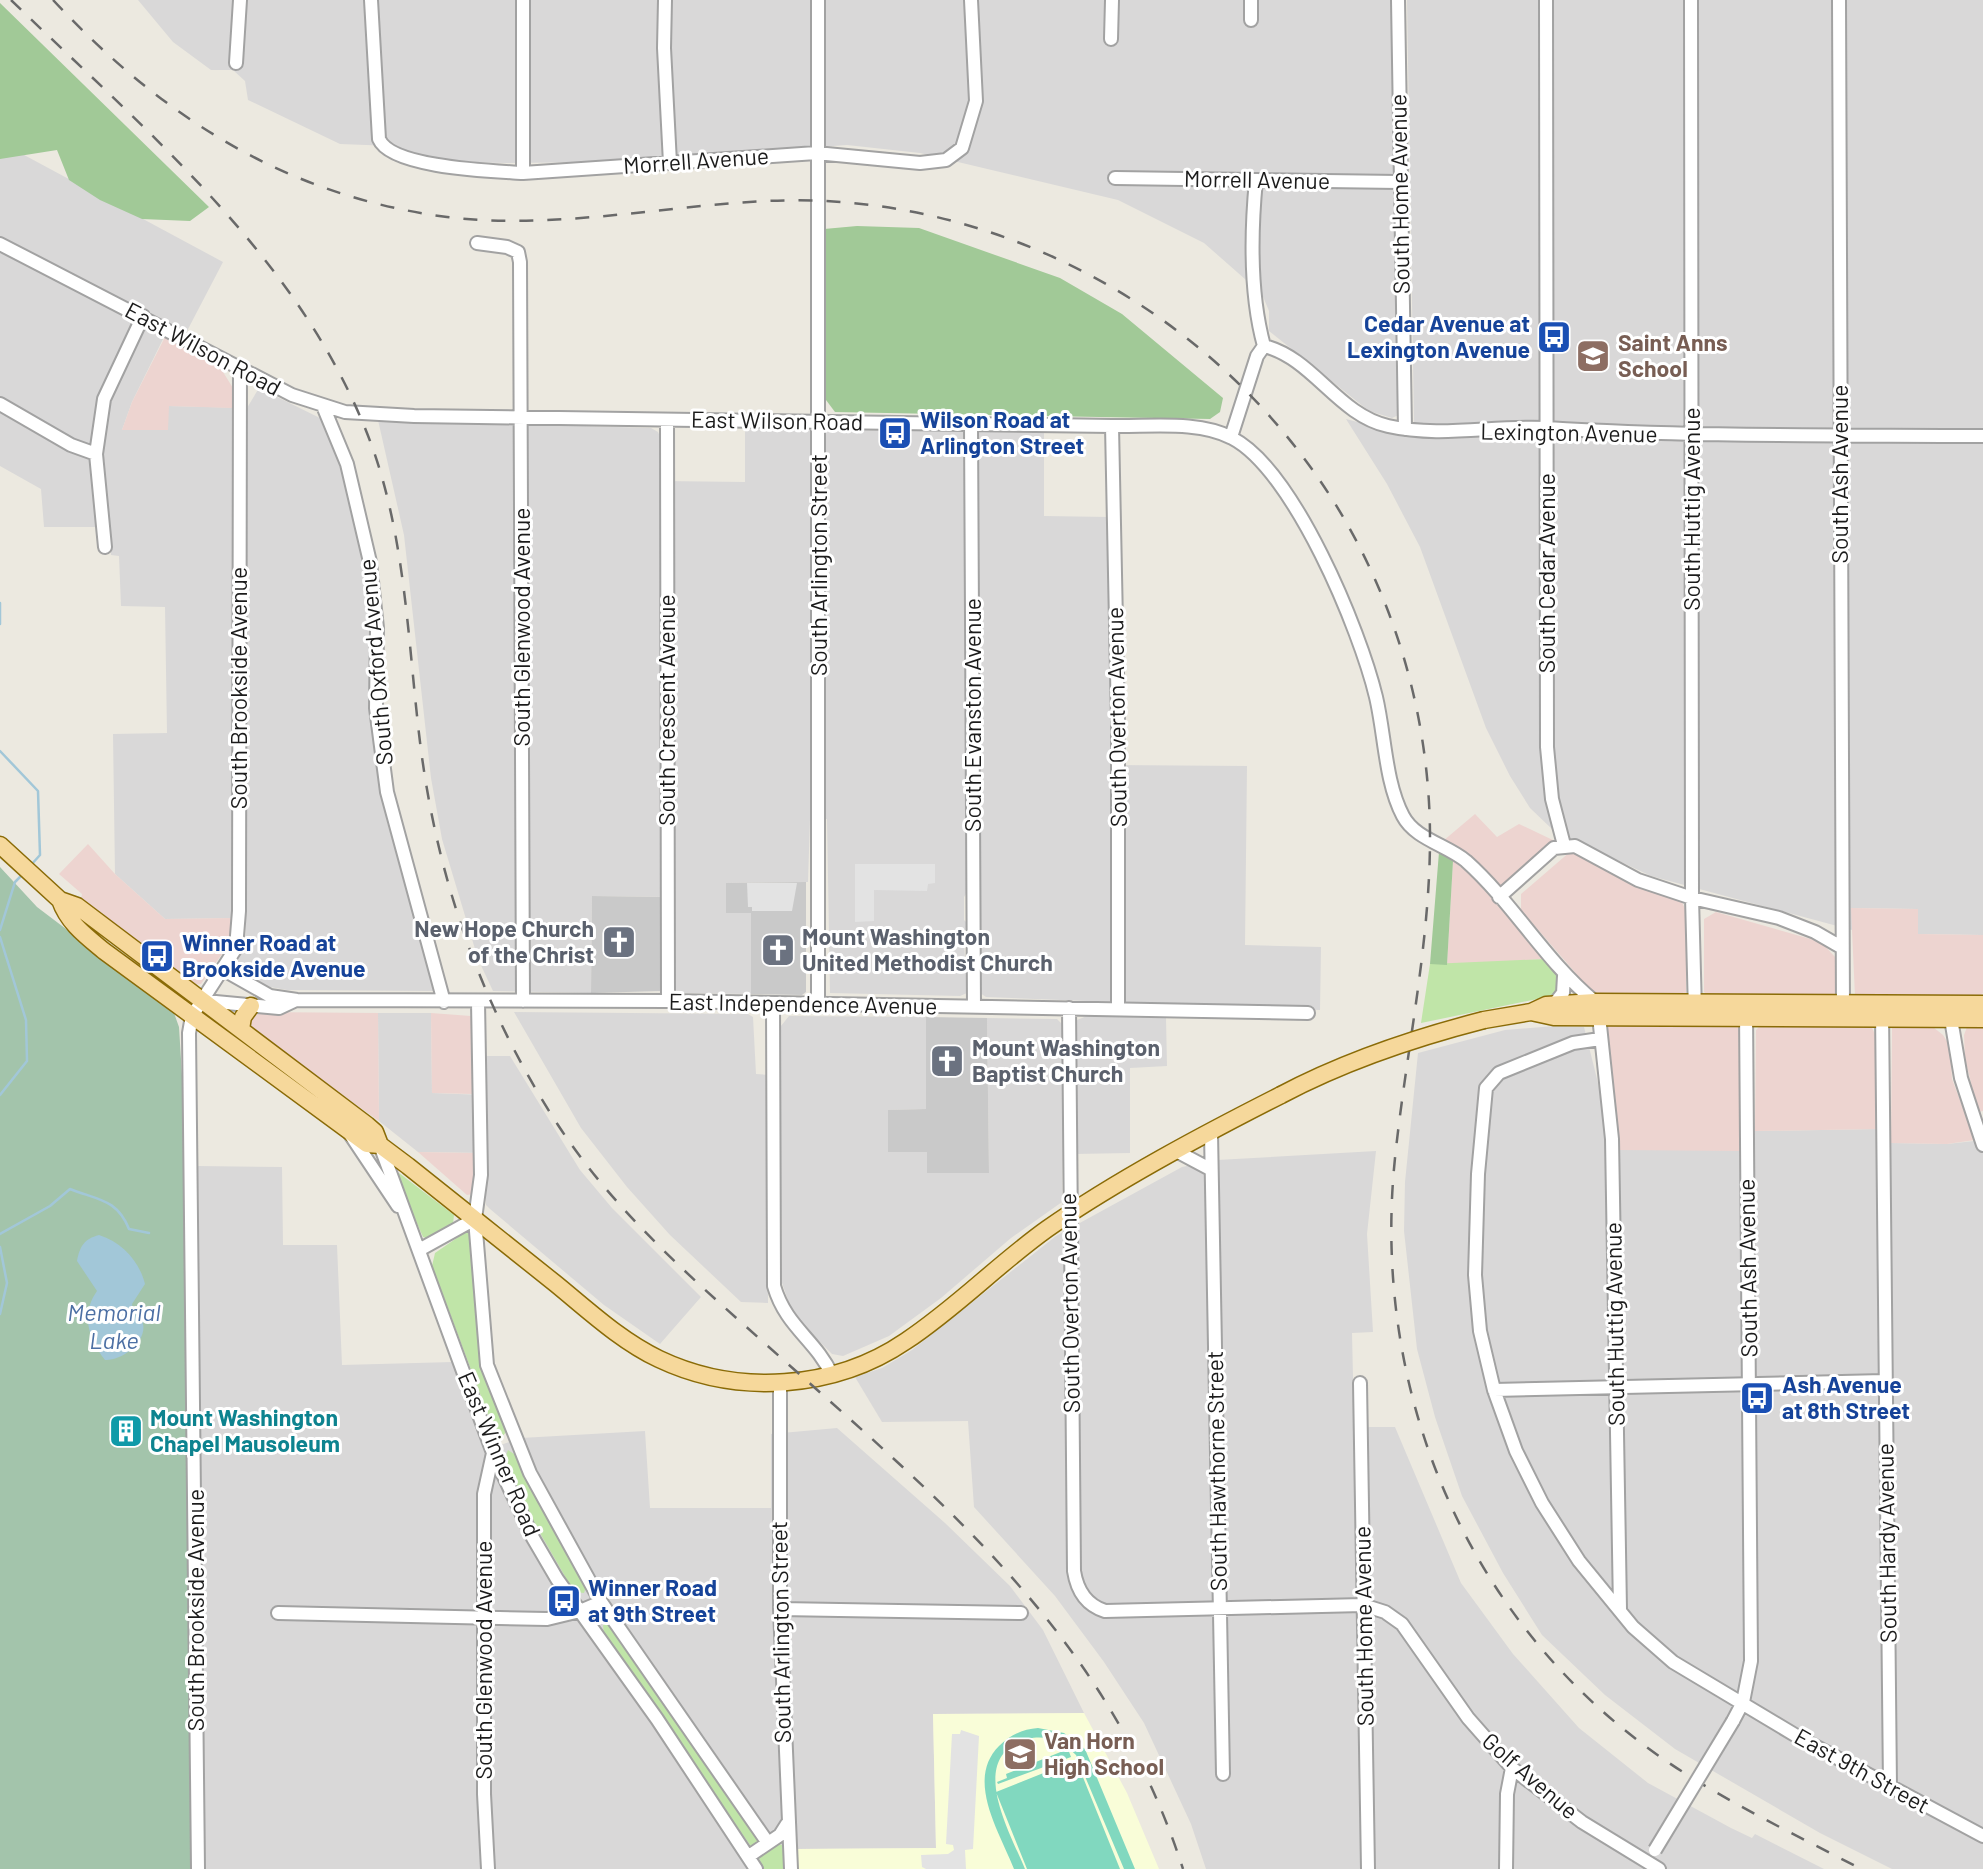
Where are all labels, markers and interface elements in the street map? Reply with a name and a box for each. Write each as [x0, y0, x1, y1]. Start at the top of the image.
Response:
street label: South Home Avenue [1383, 94, 1415, 294]
street label: Morrell Avenue [622, 141, 770, 179]
street label: Morrell Avenue [1184, 164, 1330, 194]
street label: East Wilson Road [121, 295, 286, 401]
place label: Cedar Avenue at Lexington Avenue [1347, 309, 1530, 363]
bus stop icon: Cedar Avenue at Lexington Avenue [1535, 318, 1573, 356]
place label: Saint Anns School [1618, 328, 1728, 382]
school or university icon: Saint Anns School [1574, 337, 1612, 375]
street label: South Ash Avenue [1825, 385, 1853, 563]
street label: East Wilson Road [691, 404, 863, 436]
place label: Wilson Road at Arlington Street [920, 405, 1084, 459]
street label: South Huttig Avenue [1677, 407, 1705, 611]
bus stop icon: Wilson Road at Arlington Street [876, 414, 914, 452]
street label: Lexington Avenue [1480, 416, 1658, 448]
street label: South Arlington Street [804, 454, 832, 676]
street label: South Cedar Avenue [1532, 473, 1560, 673]
street label: South Glenwood Avenue [507, 507, 535, 747]
street label: South Oxford Avenue [352, 558, 398, 766]
street label: South Brookside Avenue [224, 567, 252, 809]
street label: South Crescent Avenue [652, 594, 680, 826]
street label: South Evanston Avenue [958, 598, 986, 832]
street label: South Overton Avenue [1100, 607, 1132, 827]
place label: New Hope Church of the Christ [414, 914, 594, 968]
place label: Mount Washington United Methodist Church [802, 922, 1053, 976]
church icon: New Hope Church of the Christ [600, 923, 638, 961]
place label: Winner Road at Brookside Avenue [182, 928, 366, 982]
church icon: Mount Washington United Methodist Church [759, 931, 797, 969]
bus stop icon: Winner Road at Brookside Avenue [138, 937, 176, 975]
street label: East Independence Avenue [668, 987, 938, 1019]
place label: Mount Washington Baptist Church [972, 1033, 1160, 1087]
church icon: Mount Washington Baptist Church [928, 1042, 966, 1080]
street label: South Ash Avenue [1731, 1178, 1763, 1358]
street label: South Overton Avenue [1053, 1193, 1085, 1413]
street label: South Huttig Avenue [1598, 1222, 1630, 1426]
water label: Memorial Lake [67, 1297, 161, 1354]
street label: South Hawthorne Street [1200, 1351, 1232, 1591]
street label: East Winner Road [453, 1367, 547, 1540]
place label: Ash Avenue at 8th Street [1782, 1370, 1910, 1424]
bus stop icon: Ash Avenue at 8th Street [1738, 1379, 1776, 1417]
place label: Mount Washington Chapel Mausoleum [150, 1403, 340, 1457]
building icon: Mount Washington Chapel Mausoleum [107, 1412, 145, 1450]
street label: South Hardy Avenue [1870, 1443, 1902, 1643]
street label: South Brookside Avenue [181, 1489, 209, 1731]
street label: South Arlington Street [764, 1521, 796, 1743]
street label: South Home Avenue [1347, 1526, 1379, 1726]
street label: South Glenwood Avenue [469, 1540, 497, 1780]
place label: Winner Road at 9th Street [588, 1573, 717, 1627]
bus stop icon: Winner Road at 9th Street [545, 1582, 583, 1620]
street label: East 9th Street [1790, 1722, 1935, 1819]
place label: Van Horn High School [1044, 1726, 1164, 1780]
street label: Golf Avenue [1477, 1726, 1584, 1824]
school or university icon: Van Horn High School [1001, 1735, 1039, 1773]

